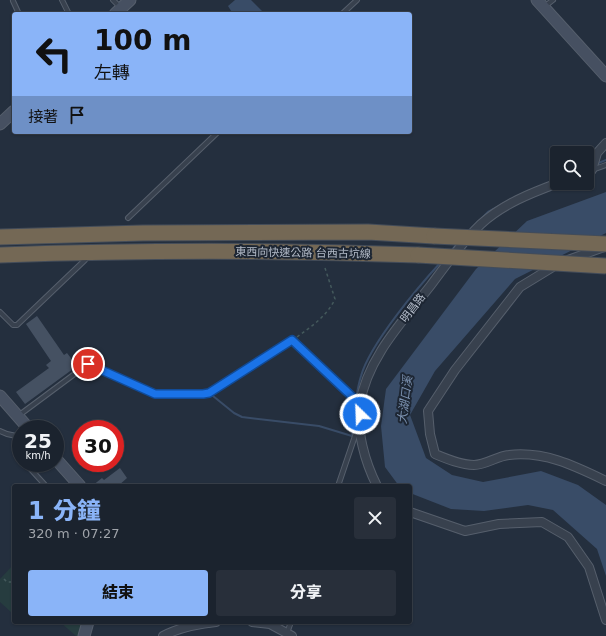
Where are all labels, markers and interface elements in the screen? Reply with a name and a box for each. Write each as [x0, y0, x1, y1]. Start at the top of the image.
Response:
text: 100 m [94, 24, 191, 57]
icon: left [28, 28, 80, 80]
text: 左轉 [94, 62, 130, 83]
icon: arrive [66, 104, 88, 126]
text: 接著 [28, 108, 58, 126]
map controls [550, 146, 594, 190]
button: search [550, 146, 594, 190]
street label: 東西向快速公路 台西古坑線 [235, 245, 371, 261]
street label: 明昌路 [398, 291, 428, 325]
pin [71, 347, 105, 381]
icon: arrive [77, 353, 99, 375]
water label: 大湖口溪 [395, 373, 415, 425]
position arrow [339, 393, 381, 435]
speed limit sign: 30 [72, 420, 124, 472]
text: 25 [24, 429, 52, 453]
text: km/h [25, 450, 51, 461]
text: 1 分鐘 [28, 497, 101, 525]
button: close [354, 497, 396, 539]
text: 320 m · 07:27 [28, 526, 119, 541]
button: 結束 [28, 570, 208, 616]
button: 分享 [216, 570, 396, 616]

